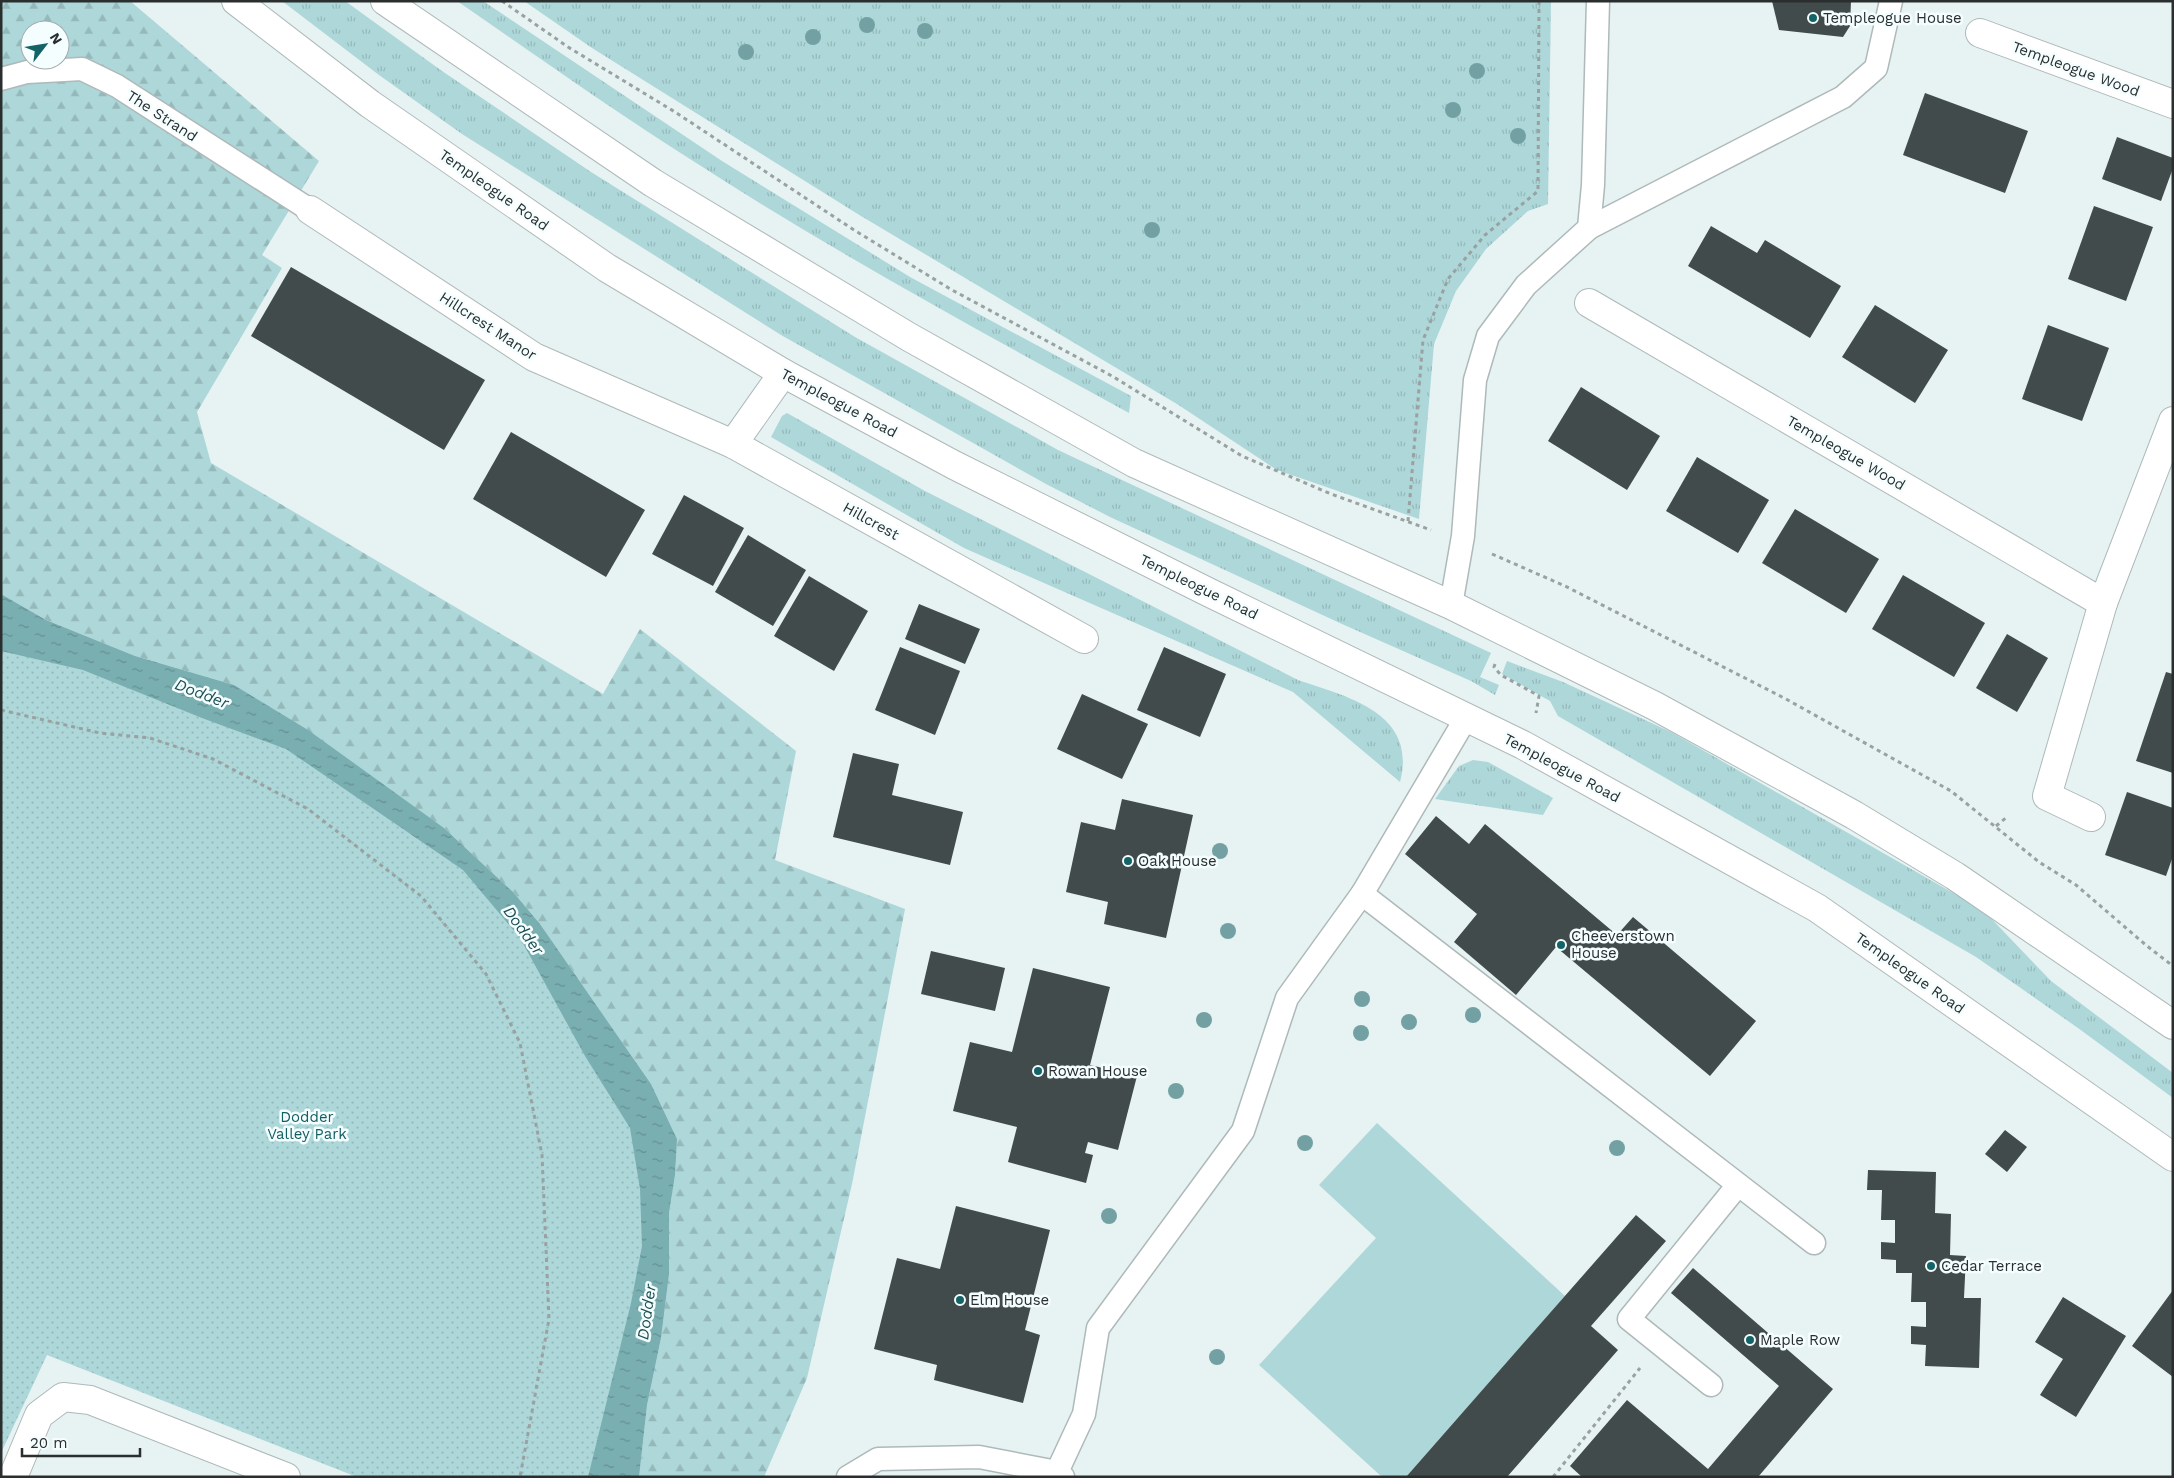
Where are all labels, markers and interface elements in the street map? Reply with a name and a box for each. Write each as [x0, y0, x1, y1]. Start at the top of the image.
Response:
place label: Templeogue House [1823, 9, 1962, 27]
marker: Templeogue House [1807, 12, 1819, 24]
north arrow [20, 20, 70, 70]
text: N [47, 30, 66, 47]
street label: Templeogue Wood [2010, 38, 2142, 100]
street label: The Strand [123, 86, 201, 146]
street label: Templeogue Road [436, 145, 552, 235]
street label: Hillcrest Manor [436, 288, 540, 364]
street label: Templeogue Road [778, 365, 900, 441]
street label: Templeogue Wood [1783, 412, 1909, 494]
street label: Hillcrest [840, 498, 903, 544]
street label: Templeogue Road [1137, 550, 1261, 624]
water label: Dodder [172, 675, 232, 713]
street label: Templeogue Road [1501, 730, 1623, 806]
place label: Oak House [1138, 852, 1217, 870]
marker: Oak House [1122, 855, 1134, 867]
water label: Dodder [499, 902, 548, 959]
place label: Cheeverstown House [1571, 927, 1675, 962]
street label: Templeogue Road [1852, 928, 1968, 1018]
marker: Cheeverstown House [1555, 939, 1567, 951]
place label: Rowan House [1048, 1062, 1147, 1080]
marker: Rowan House [1032, 1065, 1044, 1077]
park label: Dodder Valley Park [267, 1108, 347, 1143]
place label: Cedar Terrace [1941, 1257, 2042, 1275]
marker: Cedar Terrace [1925, 1260, 1937, 1272]
water label: Dodder [633, 1282, 660, 1341]
place label: Elm House [970, 1291, 1049, 1309]
marker: Elm House [954, 1294, 966, 1306]
place label: Maple Row [1760, 1331, 1840, 1349]
marker: Maple Row [1744, 1334, 1756, 1346]
scale bar [22, 1426, 140, 1458]
text: 20 m [30, 1434, 68, 1452]

